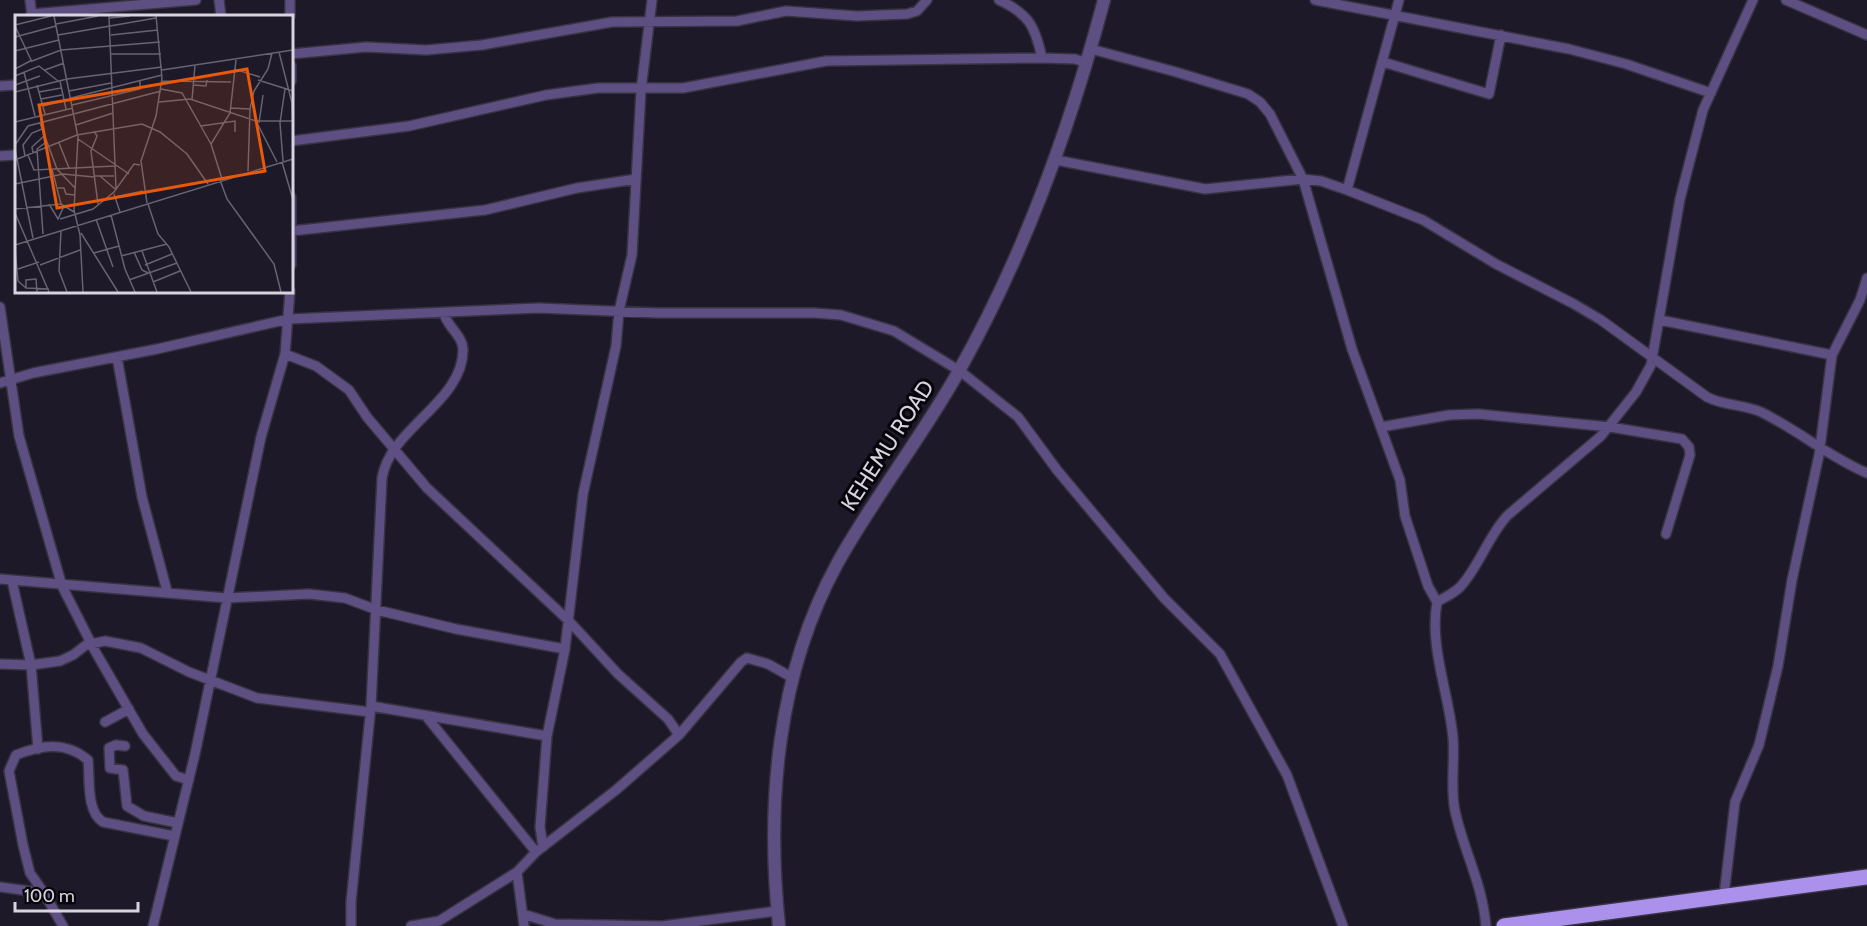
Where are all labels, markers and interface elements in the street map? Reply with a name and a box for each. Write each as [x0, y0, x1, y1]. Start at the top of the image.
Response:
inset map [15, 15, 292, 292]
street label: KEHEMU ROAD [835, 375, 940, 516]
scale bar [15, 875, 138, 913]
text: 100 m [24, 885, 75, 907]

